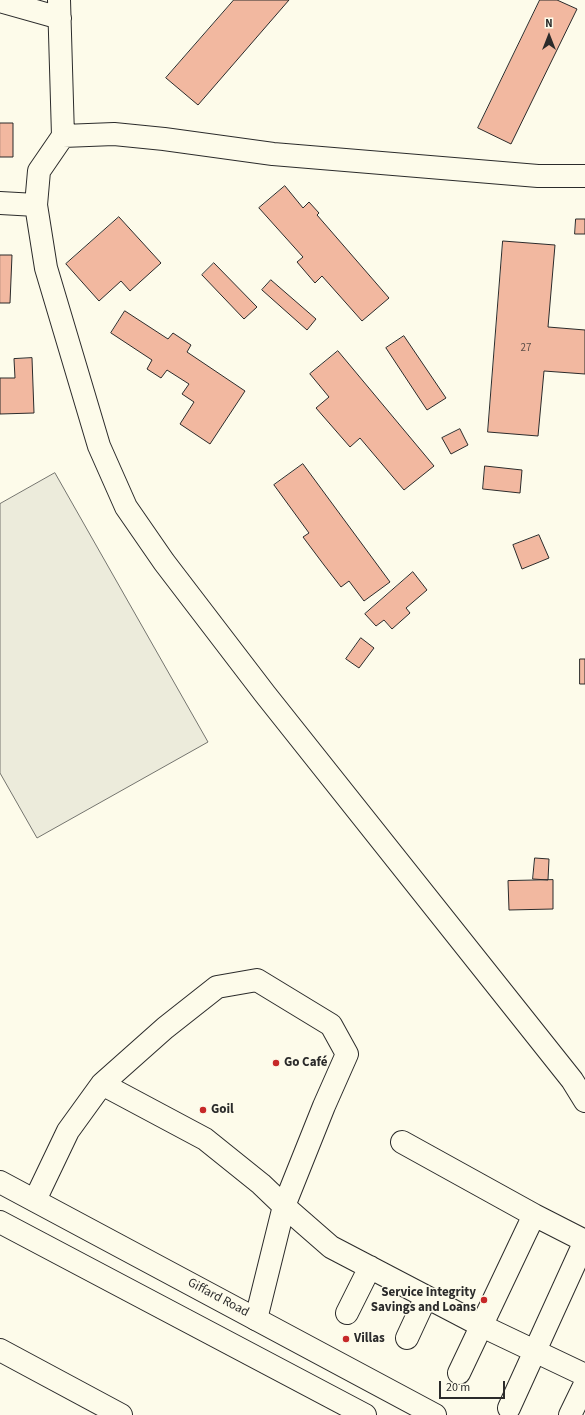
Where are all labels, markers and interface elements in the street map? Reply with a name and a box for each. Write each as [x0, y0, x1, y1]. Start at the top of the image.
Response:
north arrow [529, 16, 569, 56]
text: N [545, 16, 553, 31]
house number: 27 [521, 342, 531, 356]
place label: Go Café [284, 1055, 328, 1071]
marker: Go Café [271, 1058, 281, 1068]
place label: Goil [211, 1102, 234, 1118]
marker: Goil [198, 1105, 208, 1115]
street label: Giffard Road [185, 1275, 251, 1321]
place label: Service Integrity Savings and Loans [371, 1285, 476, 1316]
marker: Service Integrity Savings and Loans [479, 1295, 489, 1305]
place label: Villas [354, 1331, 385, 1347]
marker: Villas [341, 1334, 351, 1344]
scale bar [441, 1373, 507, 1399]
text: 20 m [446, 1379, 470, 1396]

